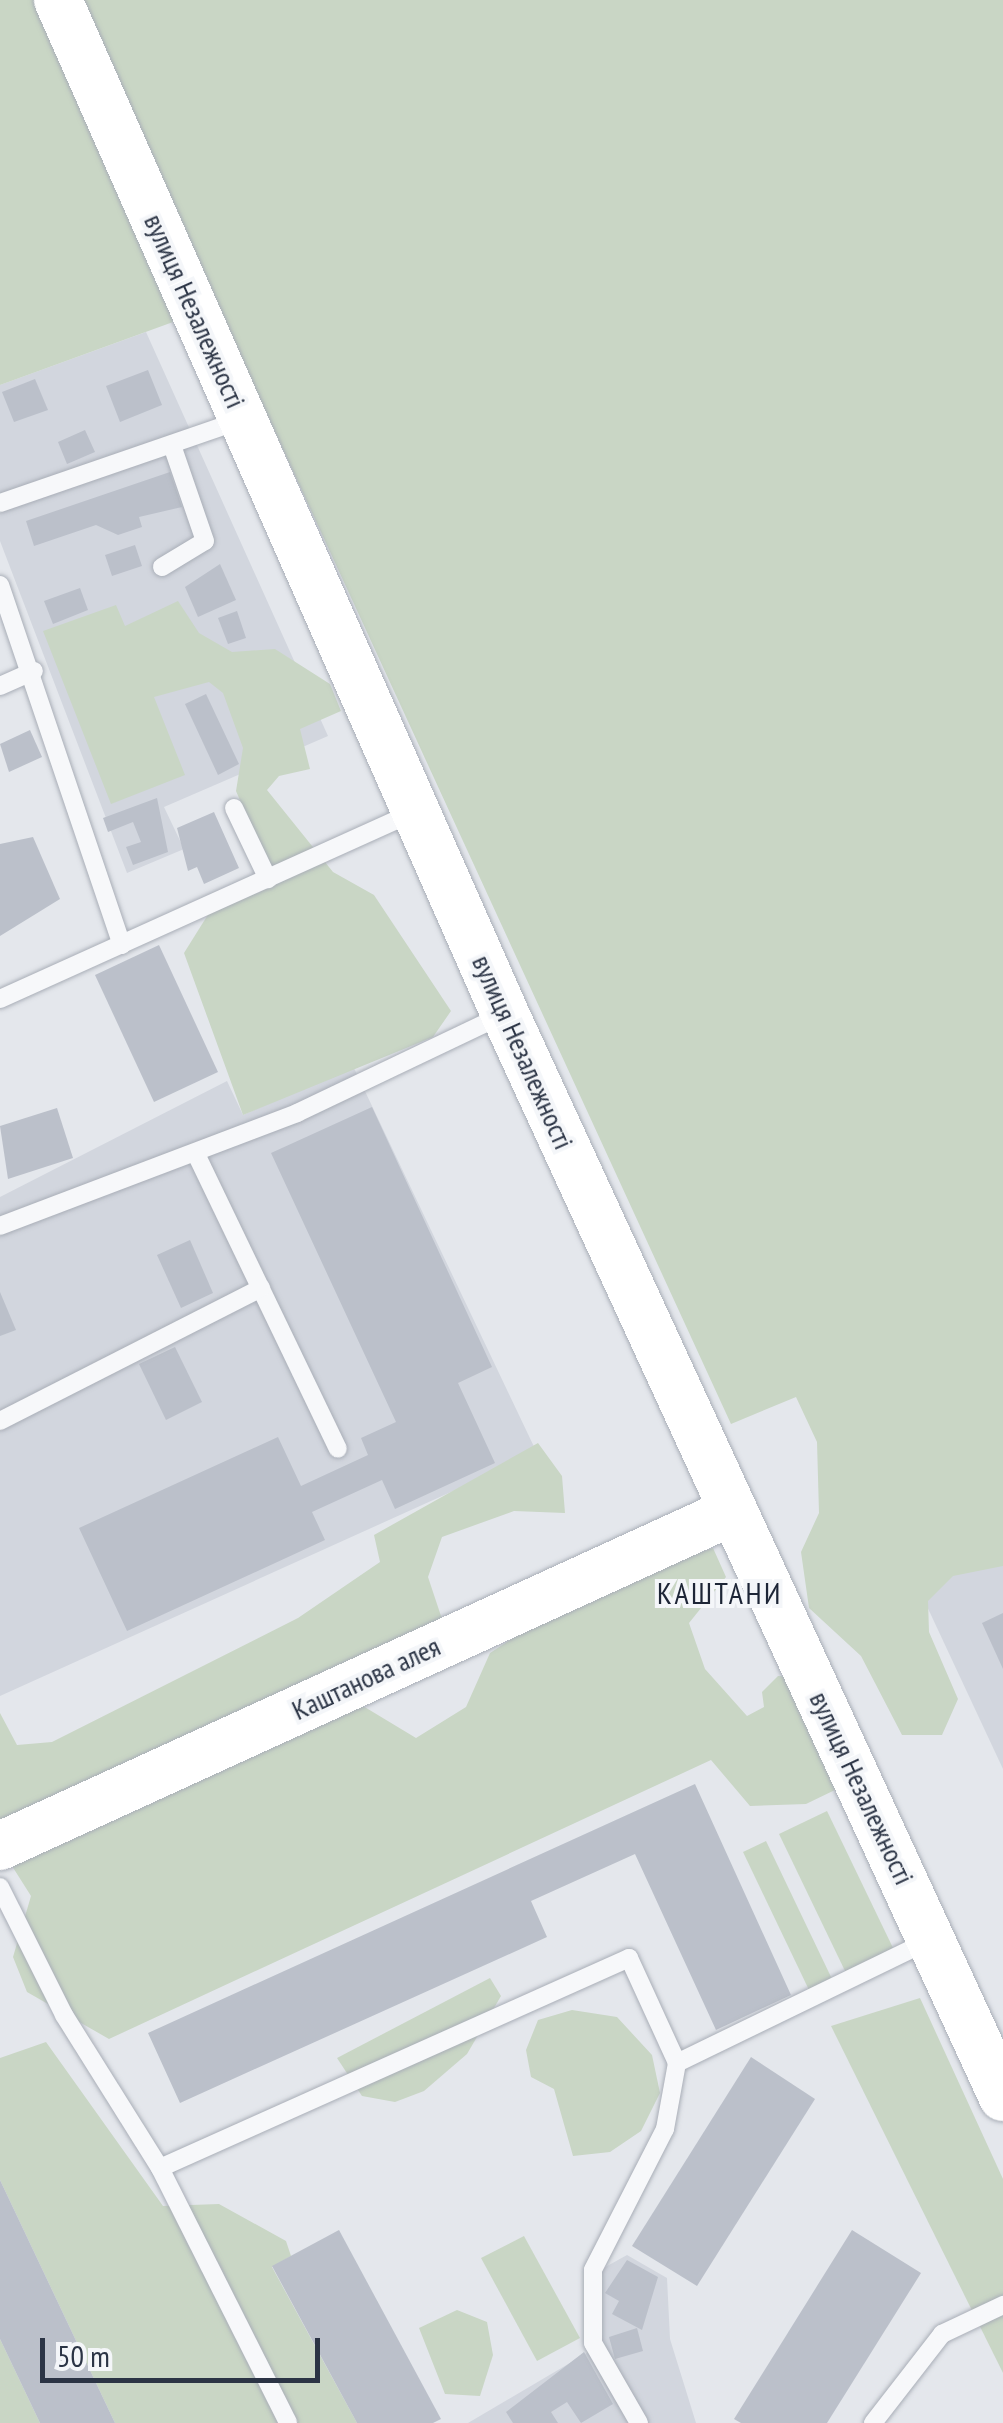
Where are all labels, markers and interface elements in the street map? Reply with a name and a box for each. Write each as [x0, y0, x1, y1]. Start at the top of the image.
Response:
street label: вулиця Незалежності [137, 209, 253, 413]
street label: вулиця Незалежності [465, 950, 581, 1154]
district label: КАШТАНИ [657, 1575, 783, 1611]
street label: Каштанова алея [287, 1629, 445, 1727]
street label: вулиця Незалежності [803, 1686, 921, 1890]
scale bar [45, 2318, 325, 2380]
text: 50 m [57, 2336, 110, 2375]

